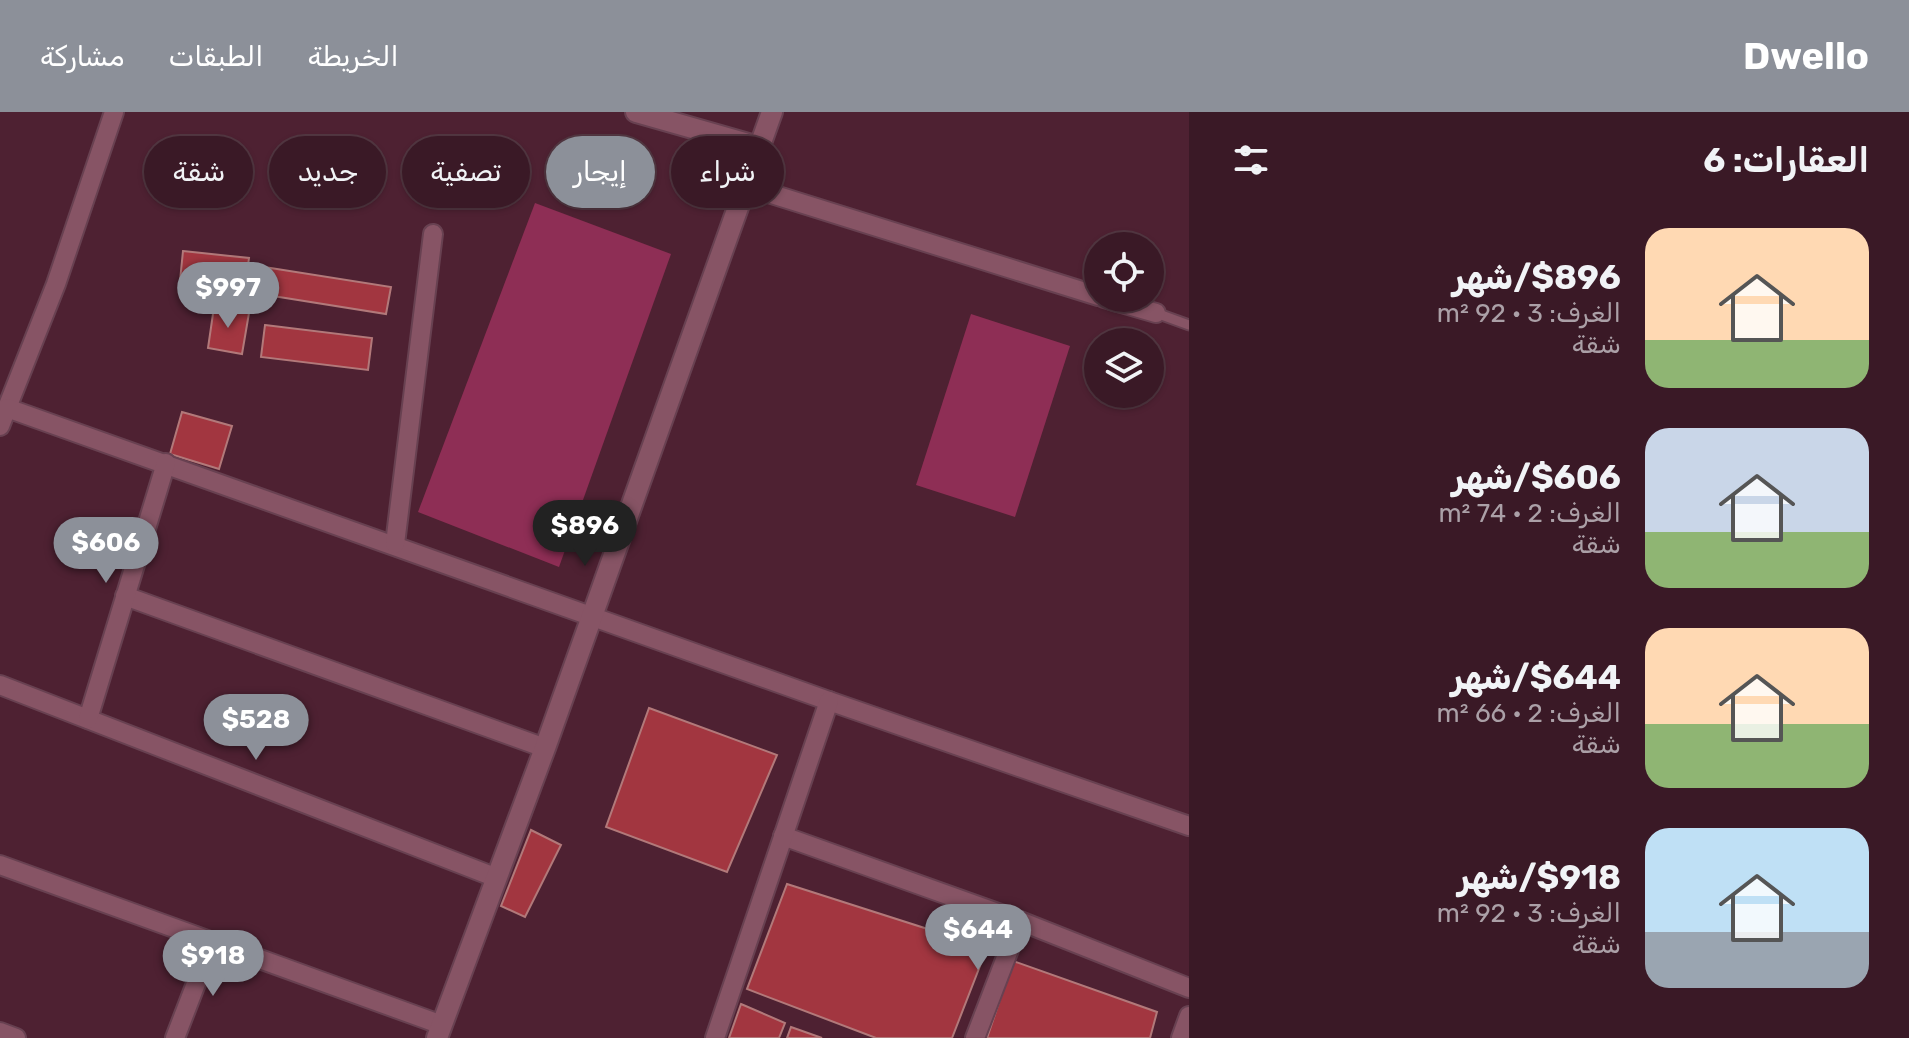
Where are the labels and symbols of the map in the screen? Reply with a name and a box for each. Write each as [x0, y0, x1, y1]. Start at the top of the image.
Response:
pin: $997 [181, 262, 275, 330]
pin: $896 [538, 500, 632, 568]
pin: $606 [59, 517, 153, 585]
pin: $528 [209, 694, 303, 762]
pin: $644 [931, 904, 1025, 972]
pin: $918 [166, 930, 260, 998]

